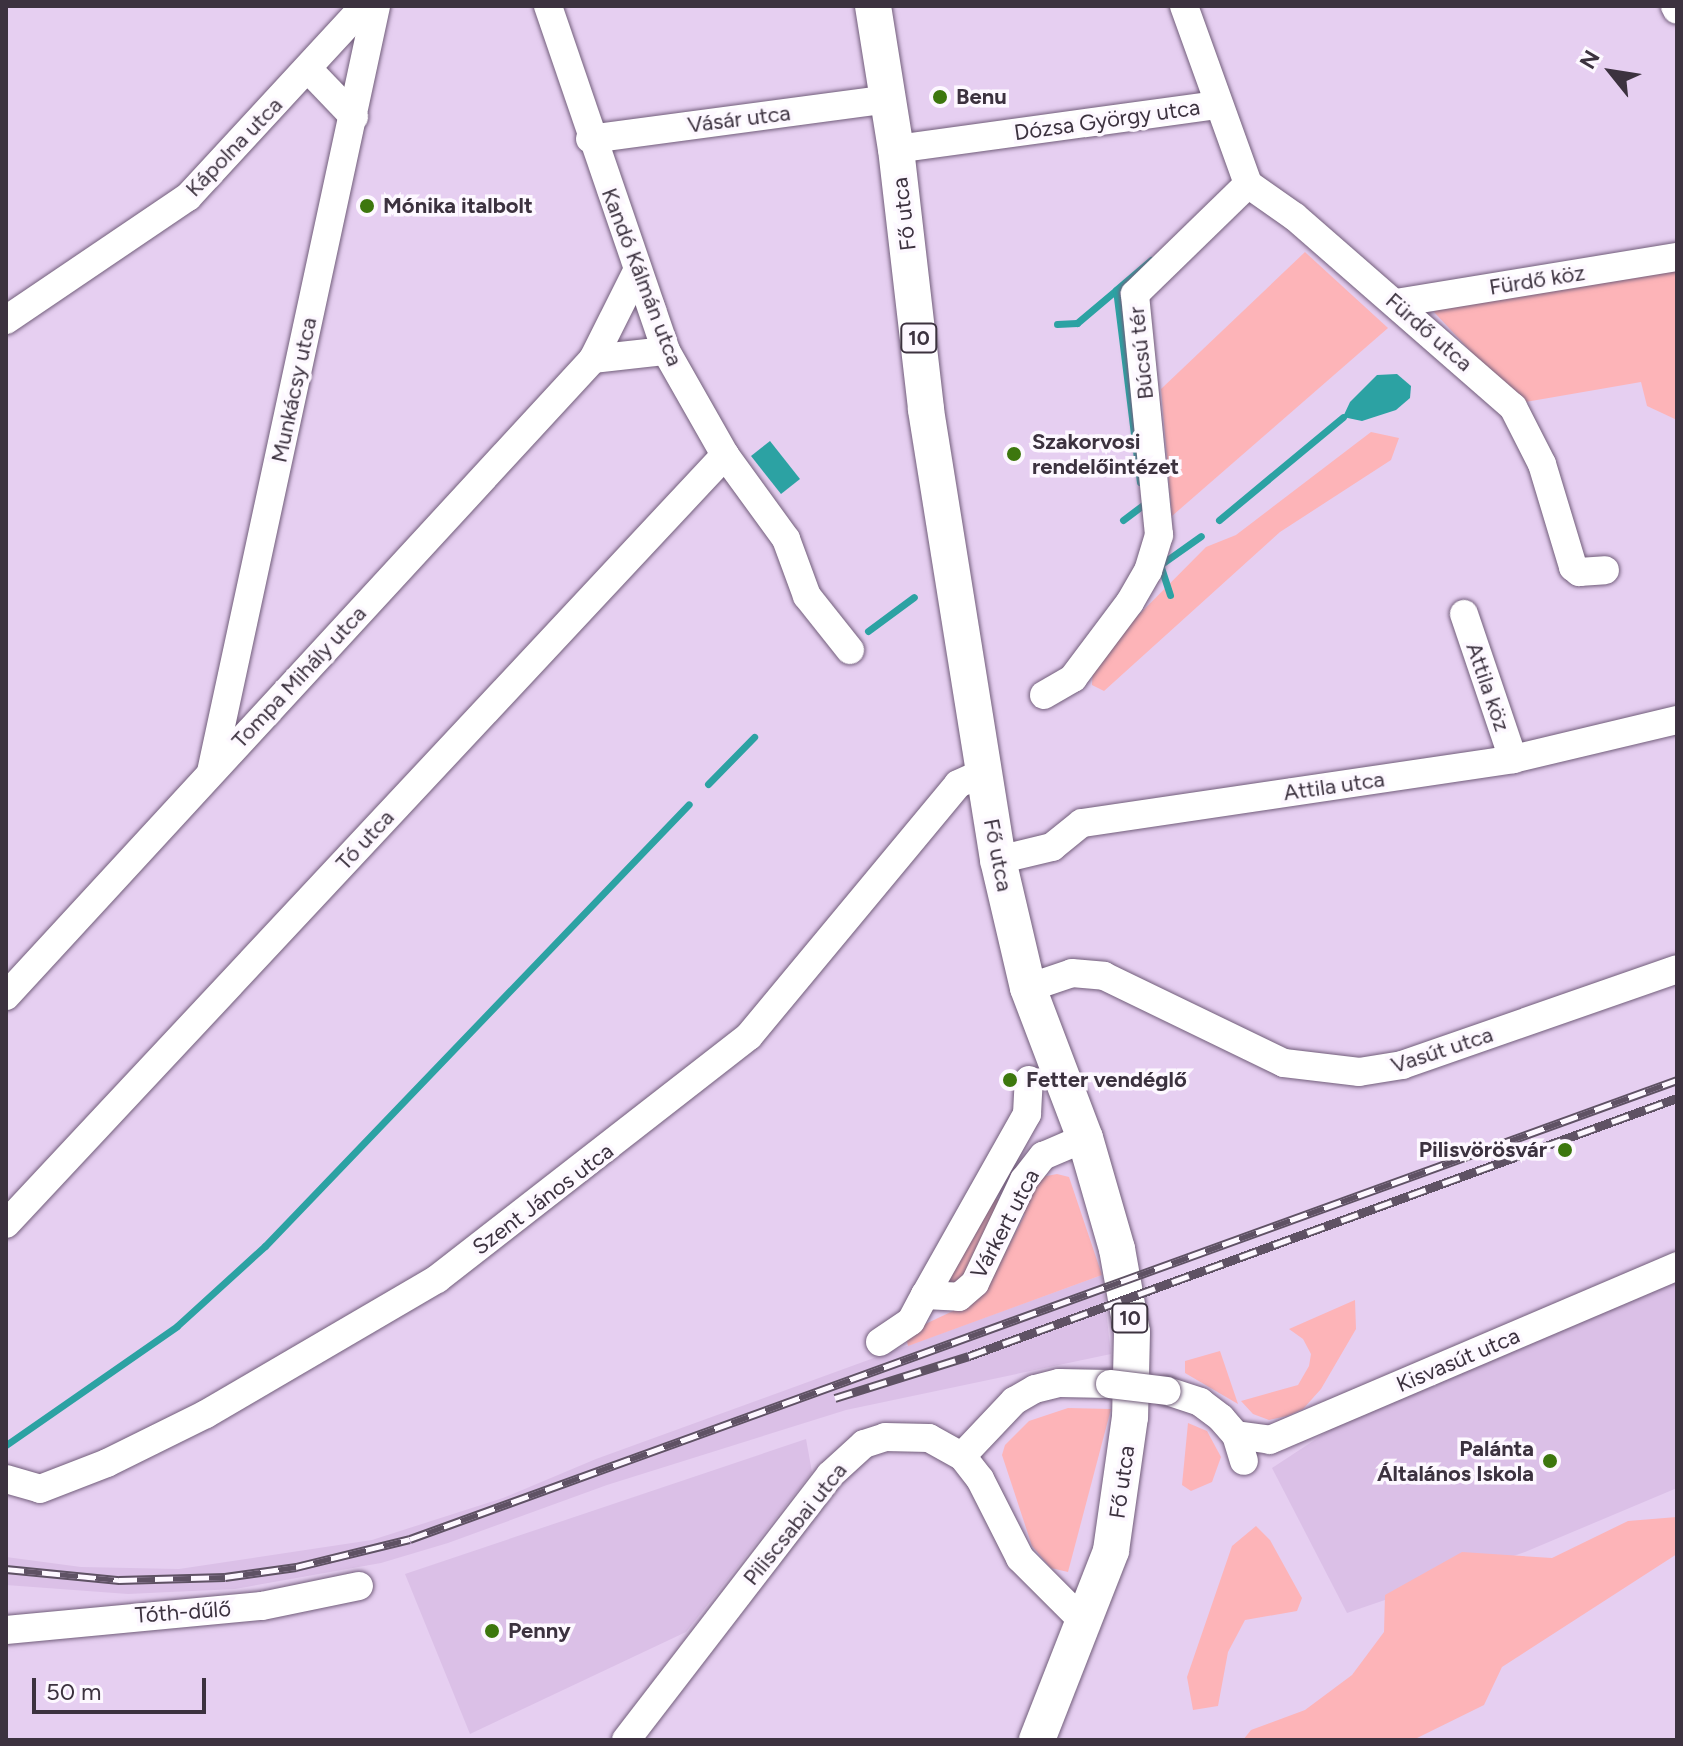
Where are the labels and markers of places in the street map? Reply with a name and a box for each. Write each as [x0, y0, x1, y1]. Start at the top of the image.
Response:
place label: Benu [956, 84, 1007, 110]
marker: Benu [931, 88, 949, 106]
place label: Mónika italbolt [383, 193, 533, 219]
marker: Mónika italbolt [358, 197, 376, 215]
place label: Szakorvosi rendelőintézet [1032, 428, 1179, 480]
marker: Szakorvosi rendelőintézet [1003, 443, 1025, 465]
place label: Fetter vendéglő [1026, 1067, 1187, 1093]
marker: Fetter vendéglő [1001, 1071, 1019, 1089]
place label: Pilisvörösvár [1419, 1137, 1547, 1163]
marker: Pilisvörösvár [1554, 1139, 1576, 1161]
place label: Palánta Általános Iskola [1377, 1435, 1534, 1486]
marker: Palánta Általános Iskola [1541, 1452, 1559, 1470]
place label: Penny [508, 1618, 571, 1644]
marker: Penny [483, 1622, 501, 1640]

